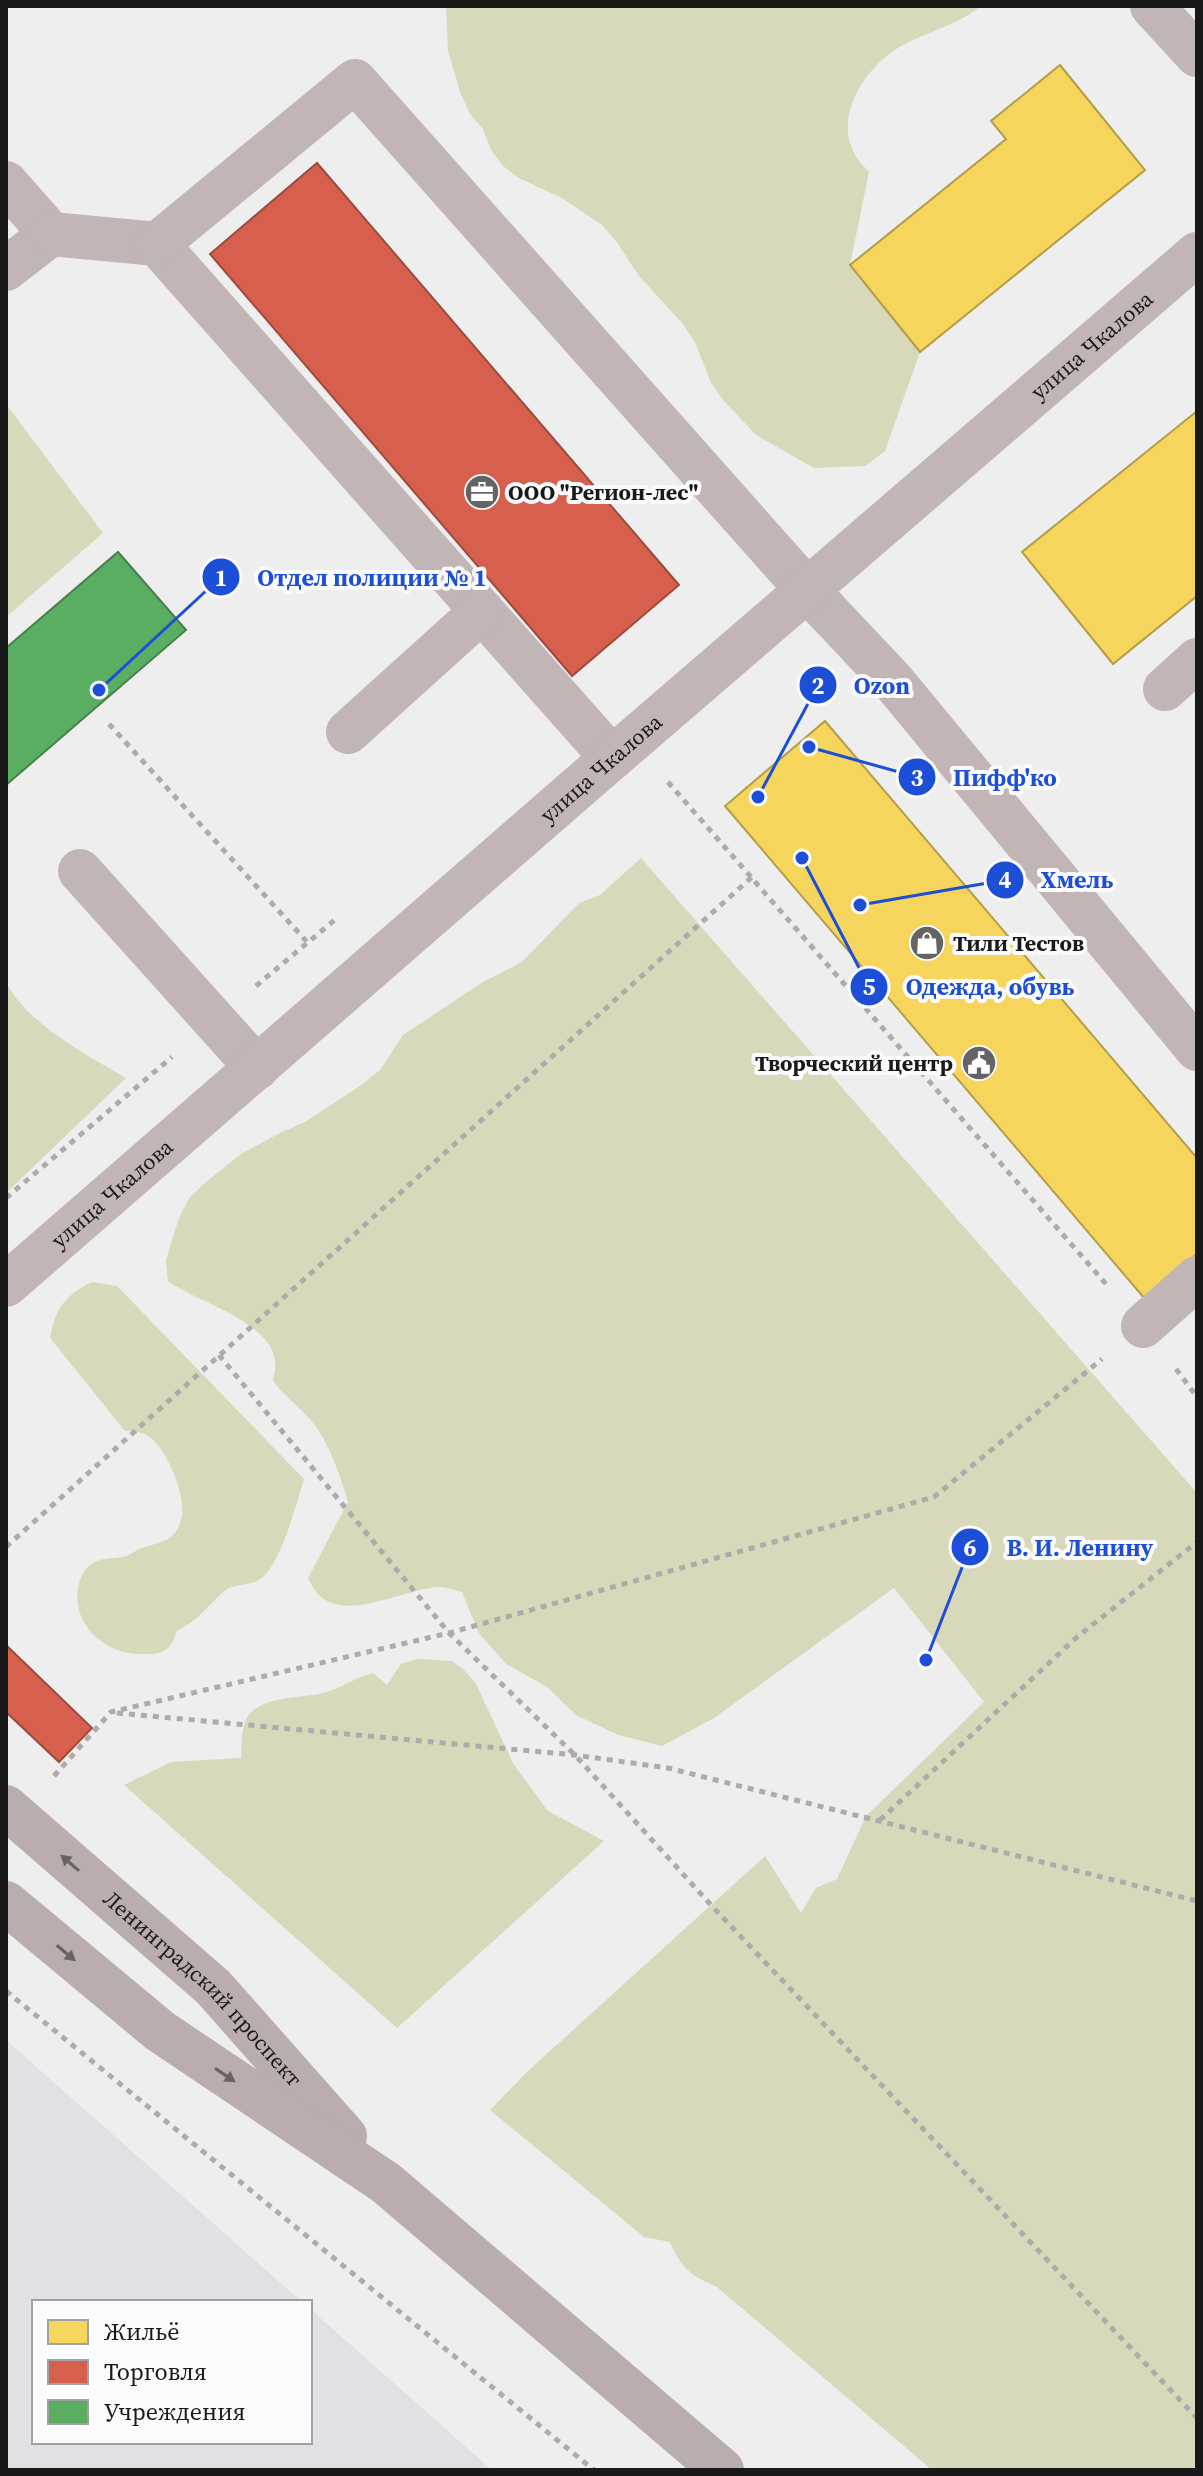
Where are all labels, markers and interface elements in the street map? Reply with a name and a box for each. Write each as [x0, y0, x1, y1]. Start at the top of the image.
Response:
street label: улица Чкалова [1024, 283, 1160, 406]
office icon: ООО "Регион-лес" [463, 473, 501, 511]
place label: ООО "Регион-лес" [508, 477, 698, 507]
callout: Отдел полиции № 1 [201, 553, 503, 601]
text: 1 [214, 561, 228, 594]
text: Отдел полиции № 1 [257, 561, 487, 594]
callout: Ozon [798, 661, 926, 709]
text: 2 [811, 669, 825, 702]
text: Ozon [854, 669, 910, 702]
street label: улица Чкалова [533, 706, 669, 829]
callout: Пифф'ко [897, 753, 1073, 801]
text: 3 [910, 761, 924, 794]
text: Пифф'ко [953, 761, 1057, 794]
callout: Хмель [985, 856, 1129, 904]
text: 4 [998, 863, 1012, 896]
text: Хмель [1041, 863, 1114, 896]
shop icon: Тили Тестов [908, 924, 946, 962]
place label: Тили Тестов [953, 928, 1084, 958]
callout: Одежда, обувь [849, 963, 1090, 1011]
text: 5 [862, 970, 876, 1003]
text: Одежда, обувь [906, 970, 1075, 1003]
public building icon: Творческий центр [960, 1044, 998, 1082]
place label: Творческий центр [755, 1048, 953, 1078]
street label: улица Чкалова [44, 1131, 180, 1255]
callout: В. И. Ленину [950, 1523, 1169, 1571]
text: 6 [963, 1531, 977, 1564]
text: В. И. Ленину [1007, 1531, 1154, 1564]
one-way arrow [60, 1855, 80, 1872]
street label: Ленинградский проспект [97, 1883, 309, 2093]
one-way arrow [56, 1944, 76, 1961]
one-way arrow [214, 2067, 235, 2082]
legend [32, 2300, 312, 2444]
text: Жильё [104, 2315, 179, 2348]
text: Торговля [104, 2355, 207, 2388]
text: Учреждения [104, 2395, 245, 2428]

